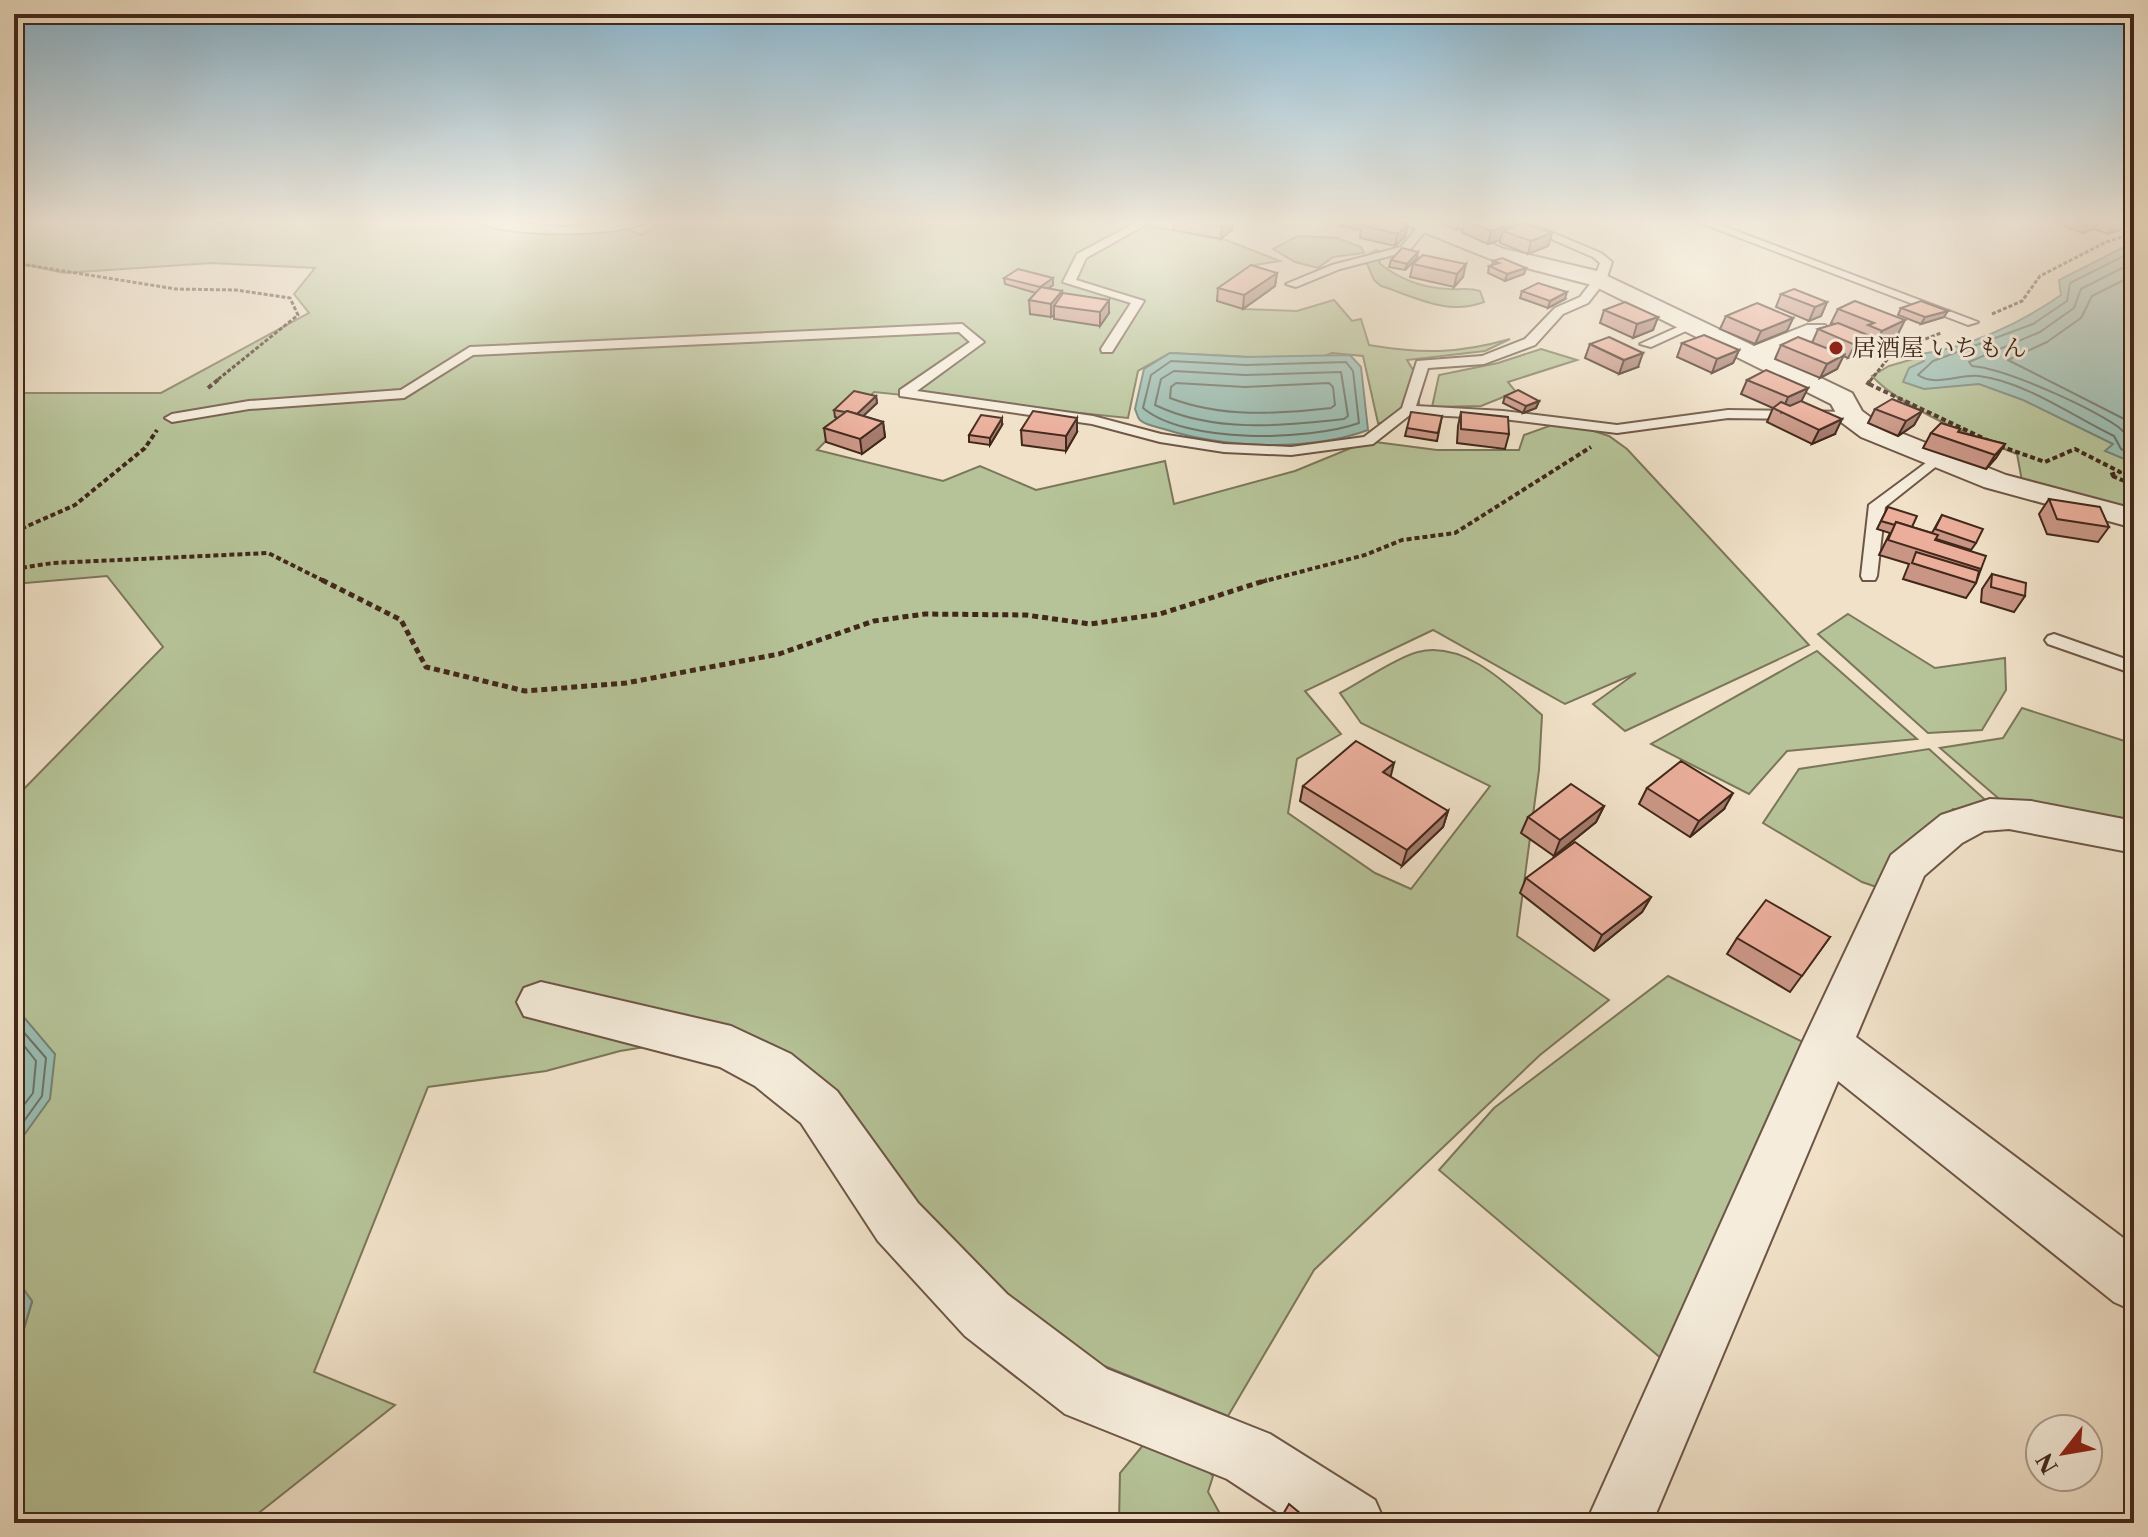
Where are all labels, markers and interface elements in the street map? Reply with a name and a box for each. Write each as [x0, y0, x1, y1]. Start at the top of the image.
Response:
place label: 居酒屋 いちもん [1852, 333, 2026, 362]
marker: 居酒屋 いちもん [1827, 339, 1845, 357]
north arrow [2024, 1413, 2104, 1493]
text: N [2031, 1448, 2064, 1478]

